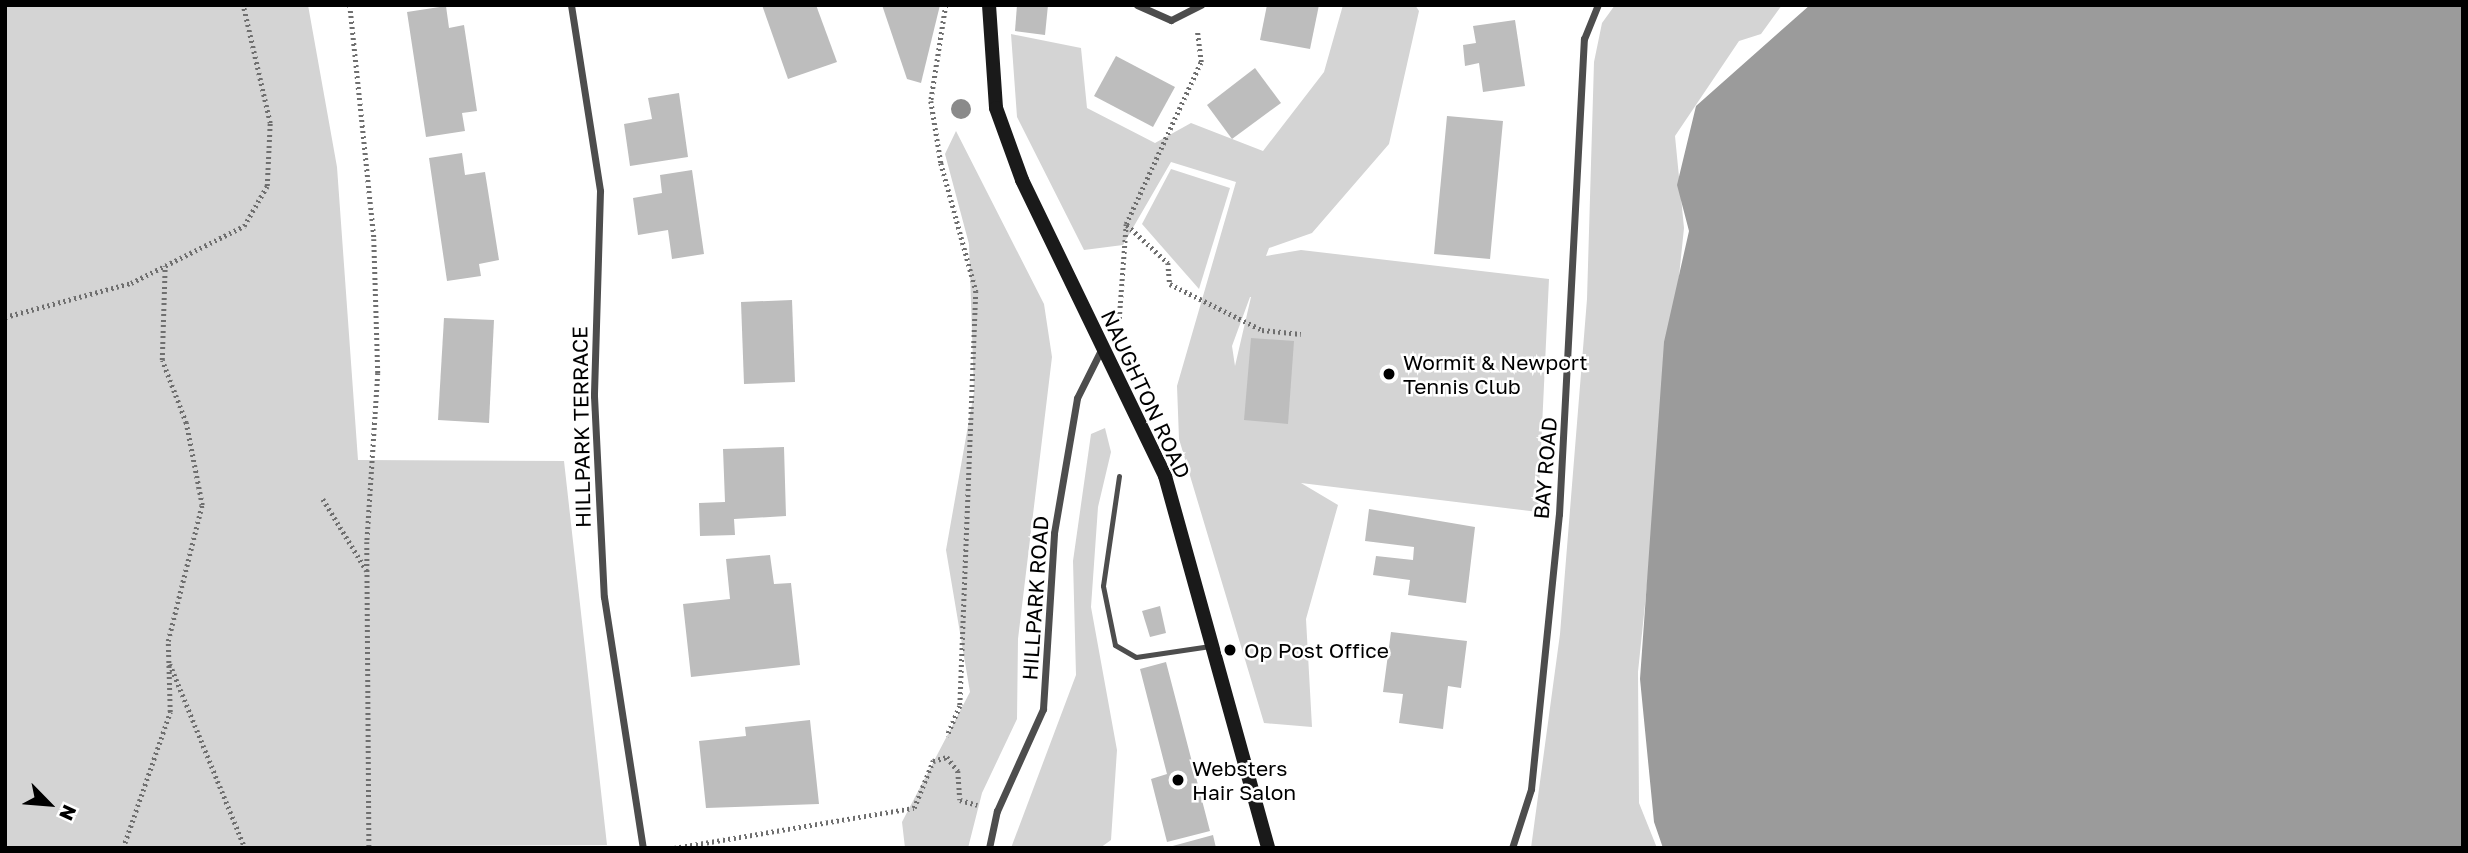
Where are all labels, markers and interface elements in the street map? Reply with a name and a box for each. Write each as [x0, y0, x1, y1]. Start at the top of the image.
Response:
street label: NAUGHTON ROAD [1096, 306, 1196, 482]
street label: HILLPARK TERRACE [567, 326, 595, 528]
place label: Wormit & Newport Tennis Club [1403, 349, 1588, 399]
marker: Wormit & Newport Tennis Club [1381, 366, 1397, 382]
street label: BAY ROAD [1528, 416, 1562, 520]
street label: HILLPARK ROAD [1017, 515, 1053, 681]
place label: Op Post Office [1244, 637, 1389, 663]
marker: Op Post Office [1222, 642, 1238, 658]
place label: Websters Hair Salon [1192, 755, 1296, 805]
north arrow [14, 769, 84, 839]
marker: Websters Hair Salon [1170, 772, 1186, 788]
text: N [55, 802, 82, 824]

